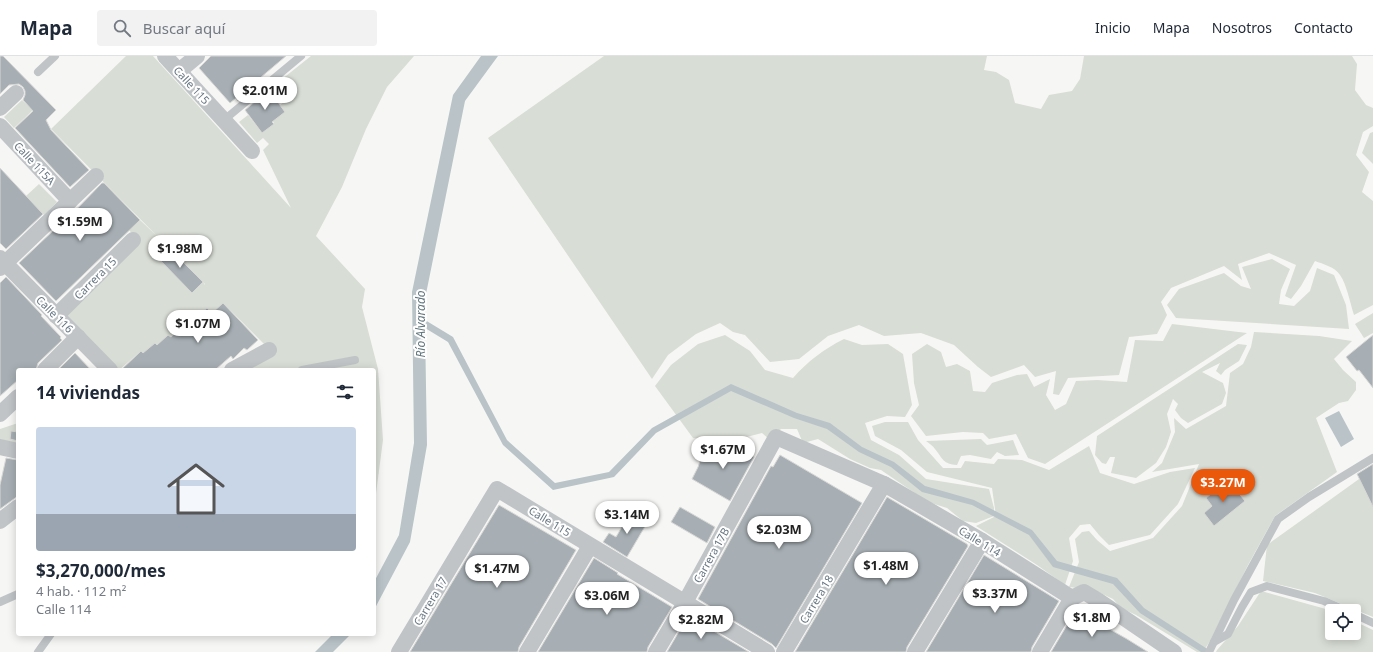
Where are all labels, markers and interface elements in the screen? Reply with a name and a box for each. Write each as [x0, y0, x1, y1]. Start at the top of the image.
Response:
search box [97, 10, 377, 46]
text: Mapa [20, 15, 73, 41]
icon: search [111, 17, 133, 39]
text: Buscar aquí [143, 18, 225, 38]
text: Inicio [1095, 18, 1131, 37]
text: Mapa [1153, 18, 1190, 37]
text: Nosotros [1212, 18, 1272, 37]
text: Contacto [1294, 18, 1353, 37]
street label: Calle 115 [171, 63, 213, 107]
pin: $2.01M [232, 77, 298, 111]
text: $2.01M [242, 81, 288, 99]
street label: Calle 115A [11, 138, 59, 188]
pin: $1.59M [47, 208, 113, 242]
text: $1.59M [57, 212, 103, 230]
pin: $1.98M [147, 235, 213, 269]
text: $1.98M [157, 239, 203, 257]
street label: Carrera 15 [71, 254, 119, 302]
water label: Río Alvarado [412, 290, 429, 358]
street label: Calle 116 [33, 292, 77, 336]
pin: $1.07M [165, 310, 231, 344]
text: $1.07M [175, 314, 221, 332]
text: 14 viviendas [36, 381, 140, 404]
icon: filters [334, 381, 356, 403]
pin: $1.67M [690, 436, 756, 470]
text: $1.67M [700, 440, 746, 458]
icon: home [160, 453, 232, 525]
pin: $3.27M [1190, 469, 1256, 503]
text: $3.27M [1200, 473, 1246, 491]
pin: $3.14M [594, 501, 660, 535]
street label: Calle 115 [526, 503, 574, 539]
text: $3.14M [604, 505, 650, 523]
pin: $2.03M [746, 516, 812, 550]
text: $2.03M [756, 520, 802, 538]
street label: Calle 114 [956, 523, 1004, 560]
street label: Carrera 17B [690, 525, 732, 585]
pin: $1.48M [853, 552, 919, 586]
pin: $1.47M [464, 555, 530, 589]
text: $1.48M [863, 556, 909, 574]
text: $3,270,000/mes [36, 559, 166, 582]
text: $1.47M [474, 559, 520, 577]
street label: Carrera 18 [796, 572, 836, 626]
street label: Carrera 17 [410, 574, 450, 628]
pin: $3.37M [962, 580, 1028, 614]
text: 4 hab. · 112 m² [36, 582, 126, 600]
pin: $3.06M [574, 582, 640, 616]
text: $3.37M [972, 584, 1018, 602]
text: $3.06M [584, 586, 630, 604]
text: Calle 114 [36, 600, 91, 618]
pin: $1.8M [1064, 604, 1120, 638]
map controls [1325, 604, 1361, 640]
button: locate [1325, 604, 1361, 640]
pin: $2.82M [668, 606, 734, 640]
text: $1.8M [1073, 608, 1111, 626]
text: $2.82M [678, 610, 724, 628]

